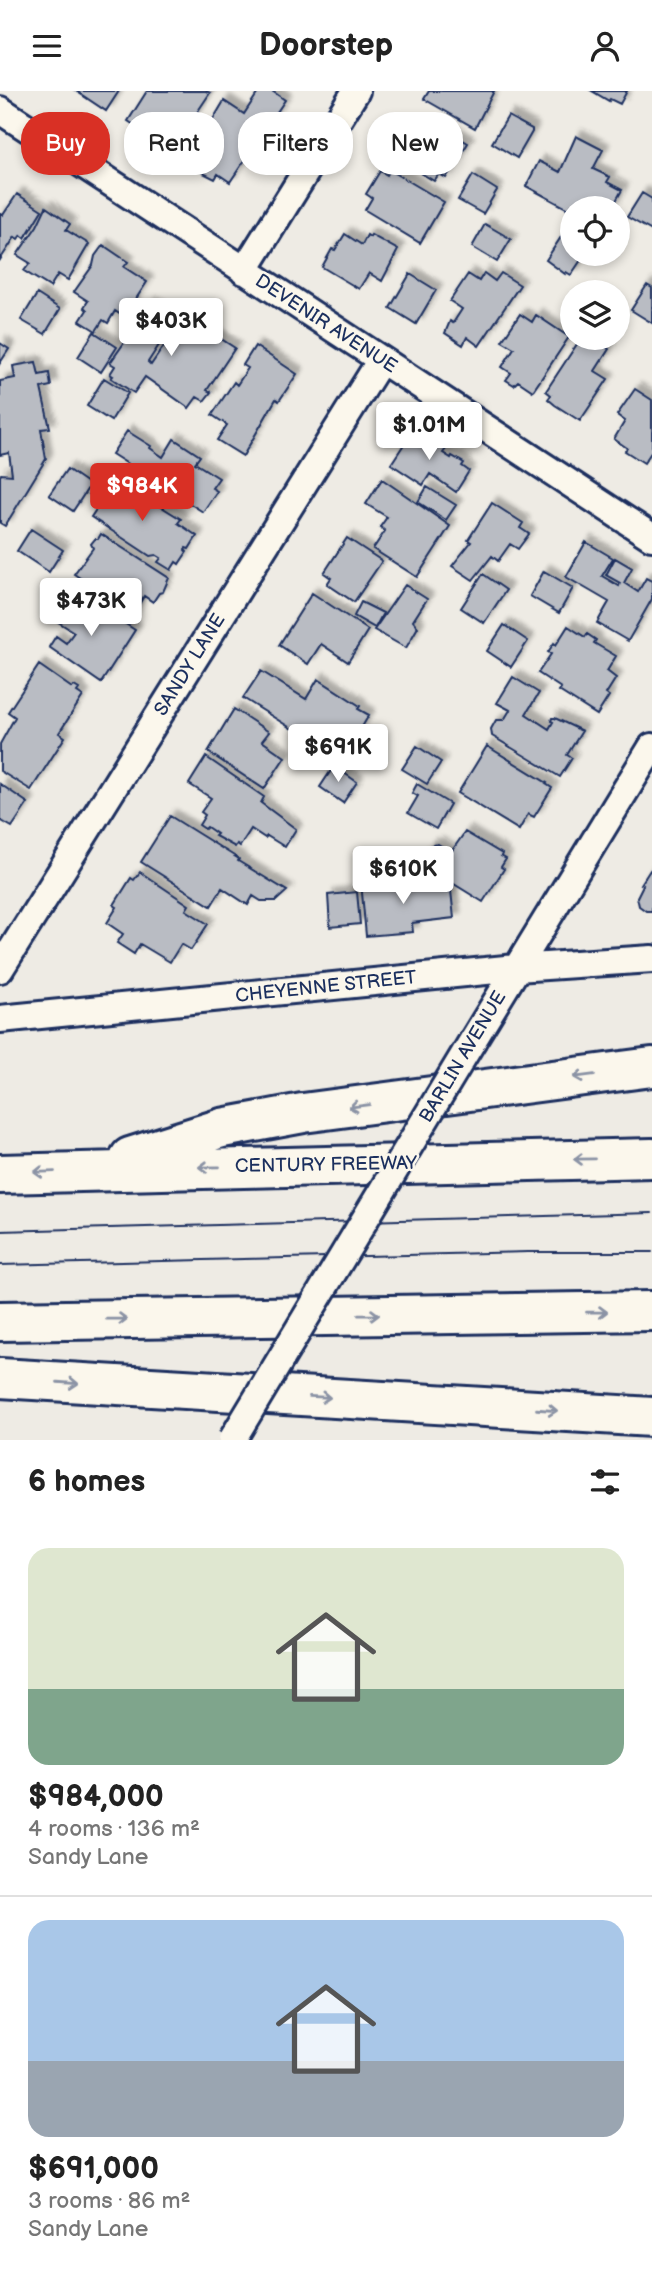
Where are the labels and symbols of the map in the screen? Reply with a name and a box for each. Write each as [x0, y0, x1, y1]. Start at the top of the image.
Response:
street label: DEVENIR AVENUE [251, 270, 401, 378]
pin: $403K [122, 299, 220, 358]
pin: $1.01M [372, 403, 486, 462]
pin: $984K [93, 463, 191, 523]
pin: $473K [42, 579, 140, 638]
street label: SANDY LANE [150, 610, 230, 720]
pin: $691K [289, 725, 387, 784]
pin: $610K [354, 847, 452, 906]
street label: CHEYENNE STREET [234, 966, 418, 1008]
street label: BARLIN AVENUE [415, 987, 511, 1127]
one-way arrow [573, 1070, 596, 1083]
one-way arrow [348, 1099, 371, 1112]
street label: CENTURY FREEWAY [235, 1152, 418, 1178]
one-way arrow [573, 1152, 596, 1166]
one-way arrow [198, 1161, 221, 1174]
one-way arrow [33, 1166, 56, 1179]
one-way arrow [585, 1305, 608, 1318]
one-way arrow [357, 1308, 380, 1322]
one-way arrow [105, 1312, 128, 1326]
one-way arrow [56, 1377, 79, 1390]
one-way arrow [308, 1391, 331, 1404]
one-way arrow [535, 1404, 558, 1417]

